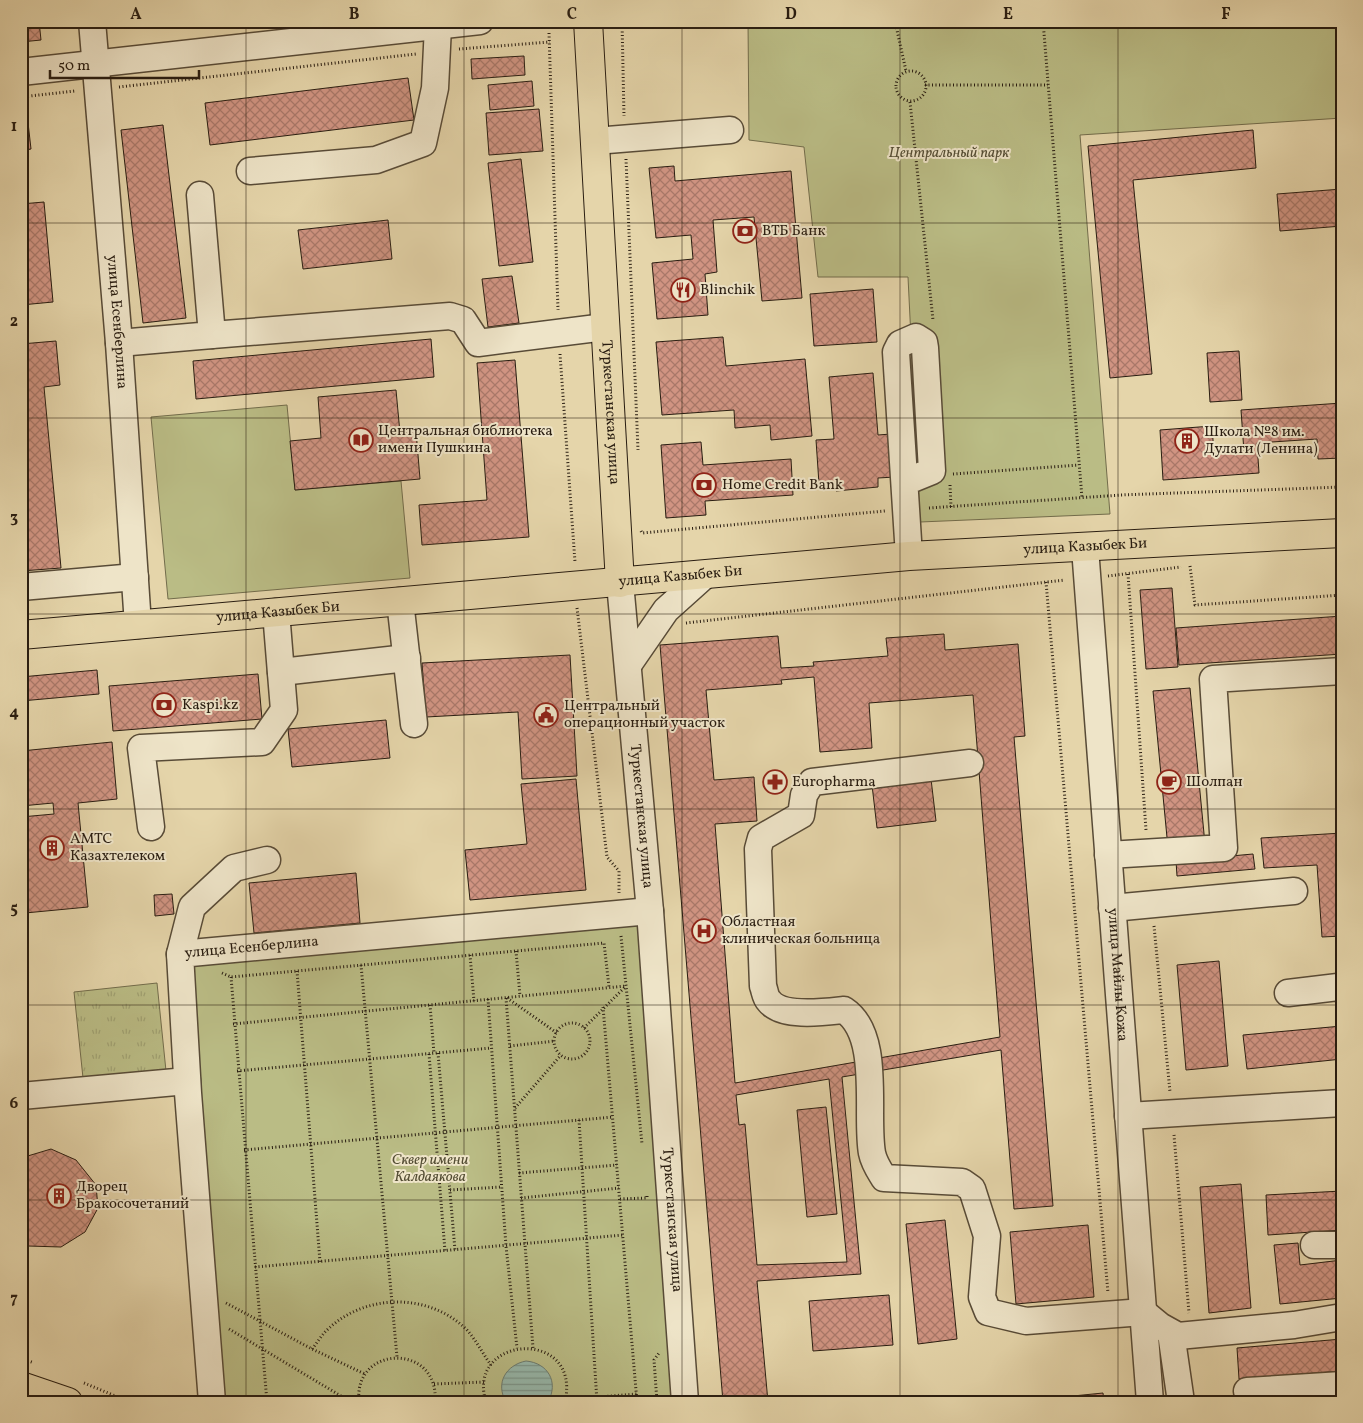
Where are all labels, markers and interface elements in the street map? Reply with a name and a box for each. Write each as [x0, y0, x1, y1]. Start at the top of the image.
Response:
text: A [130, 4, 142, 26]
text: B [349, 4, 360, 26]
text: C [567, 4, 577, 26]
text: D [785, 4, 797, 26]
text: E [1003, 4, 1013, 26]
text: F [1221, 4, 1231, 26]
scale bar [50, 48, 199, 80]
text: 50 m [58, 56, 90, 77]
text: 1 [11, 116, 17, 138]
park label: Центральный парк [889, 143, 1010, 164]
bank icon: ВТБ Банк [732, 218, 758, 244]
place label: ВТБ Банк [762, 221, 825, 242]
street label: улица Есенберлина [101, 254, 133, 390]
restaurant icon: Blinchik [670, 277, 696, 303]
place label: Blinchik [700, 280, 755, 301]
text: 2 [10, 311, 18, 333]
street label: Туркестанская улица [596, 339, 625, 485]
place label: Центральная библиотека имени Пушкина [378, 421, 553, 459]
place label: Школа №8 им. Дулати (Ленина) [1204, 422, 1318, 460]
library icon: Центральная библиотека имени Пушкина [348, 427, 374, 453]
building icon: Школа №8 им. Дулати (Ленина) [1174, 428, 1200, 454]
bank icon: Home Credit Bank [691, 472, 717, 498]
place label: Home Credit Bank [722, 475, 843, 496]
text: 3 [10, 507, 18, 529]
street label: улица Казыбек Би [1023, 533, 1148, 560]
street label: улица Казыбек Би [618, 560, 743, 592]
street label: улица Казыбек Би [215, 596, 341, 628]
bank icon: Kaspi.kz [151, 692, 177, 718]
place label: Kaspi.kz [182, 695, 238, 716]
place label: Центральный операционный участок [564, 696, 725, 734]
text: 4 [9, 702, 19, 724]
public building icon: Центральный операционный участок [533, 702, 559, 728]
street label: Туркестанская улица [624, 743, 658, 889]
pharmacy icon: Europharma [762, 769, 788, 795]
cafe icon: Шолпан [1156, 769, 1182, 795]
place label: Europharma [792, 772, 876, 793]
place label: Шолпан [1186, 772, 1243, 793]
place label: АМТС Казахтелеком [70, 829, 165, 867]
building icon: АМТС Казахтелеком [39, 835, 65, 861]
text: 5 [10, 898, 18, 920]
street label: улица Майлы Кожа [1102, 907, 1133, 1042]
place label: Областная клиническая больница [722, 912, 880, 950]
hospital icon: Областная клиническая больница [691, 918, 717, 944]
street label: улица Есенберлина [184, 931, 319, 964]
text: 6 [10, 1093, 19, 1115]
street label: Туркестанская улица [656, 1147, 688, 1293]
park label: Сквер имени Калдаякова [392, 1150, 469, 1188]
place label: Дворец Бракосочетаний [76, 1177, 189, 1215]
building icon: Дворец Бракосочетаний [46, 1183, 72, 1209]
text: 7 [10, 1288, 18, 1310]

